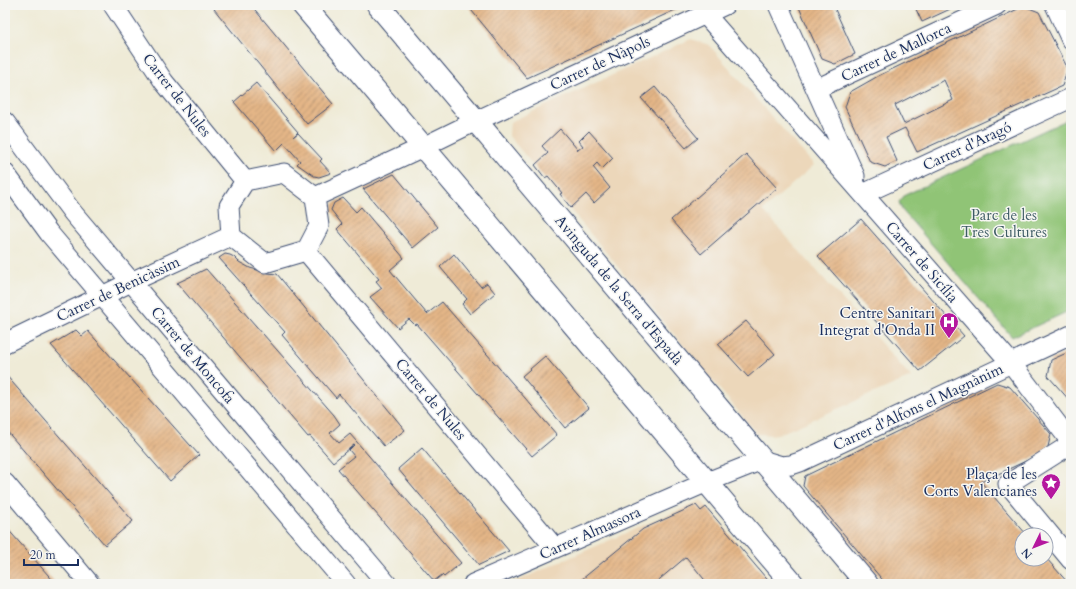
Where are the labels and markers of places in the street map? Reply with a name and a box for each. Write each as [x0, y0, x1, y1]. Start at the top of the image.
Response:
place label: Centre Sanitari Integrat d'Onda II [819, 303, 935, 340]
hospital icon: Centre Sanitari Integrat d'Onda II [938, 311, 960, 339]
place label: Plaça de les Corts Valencianes [924, 464, 1037, 501]
place icon: Plaça de les Corts Valencianes [1040, 472, 1062, 500]

